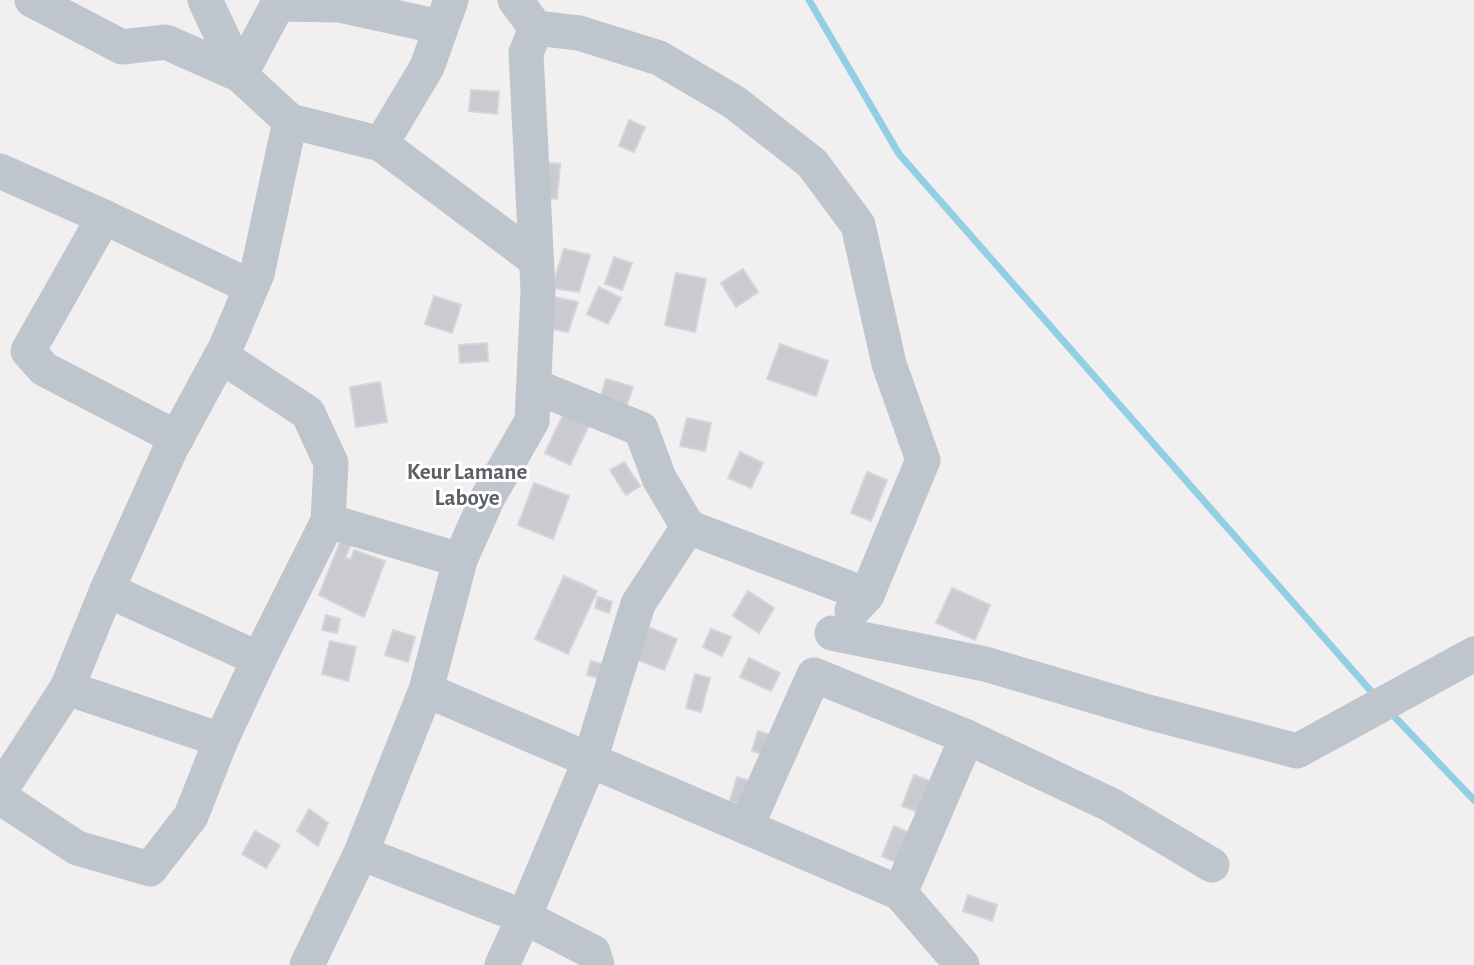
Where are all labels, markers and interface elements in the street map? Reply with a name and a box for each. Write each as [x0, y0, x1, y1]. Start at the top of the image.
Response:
district label: Keur Lamane Laboye [407, 461, 527, 510]

